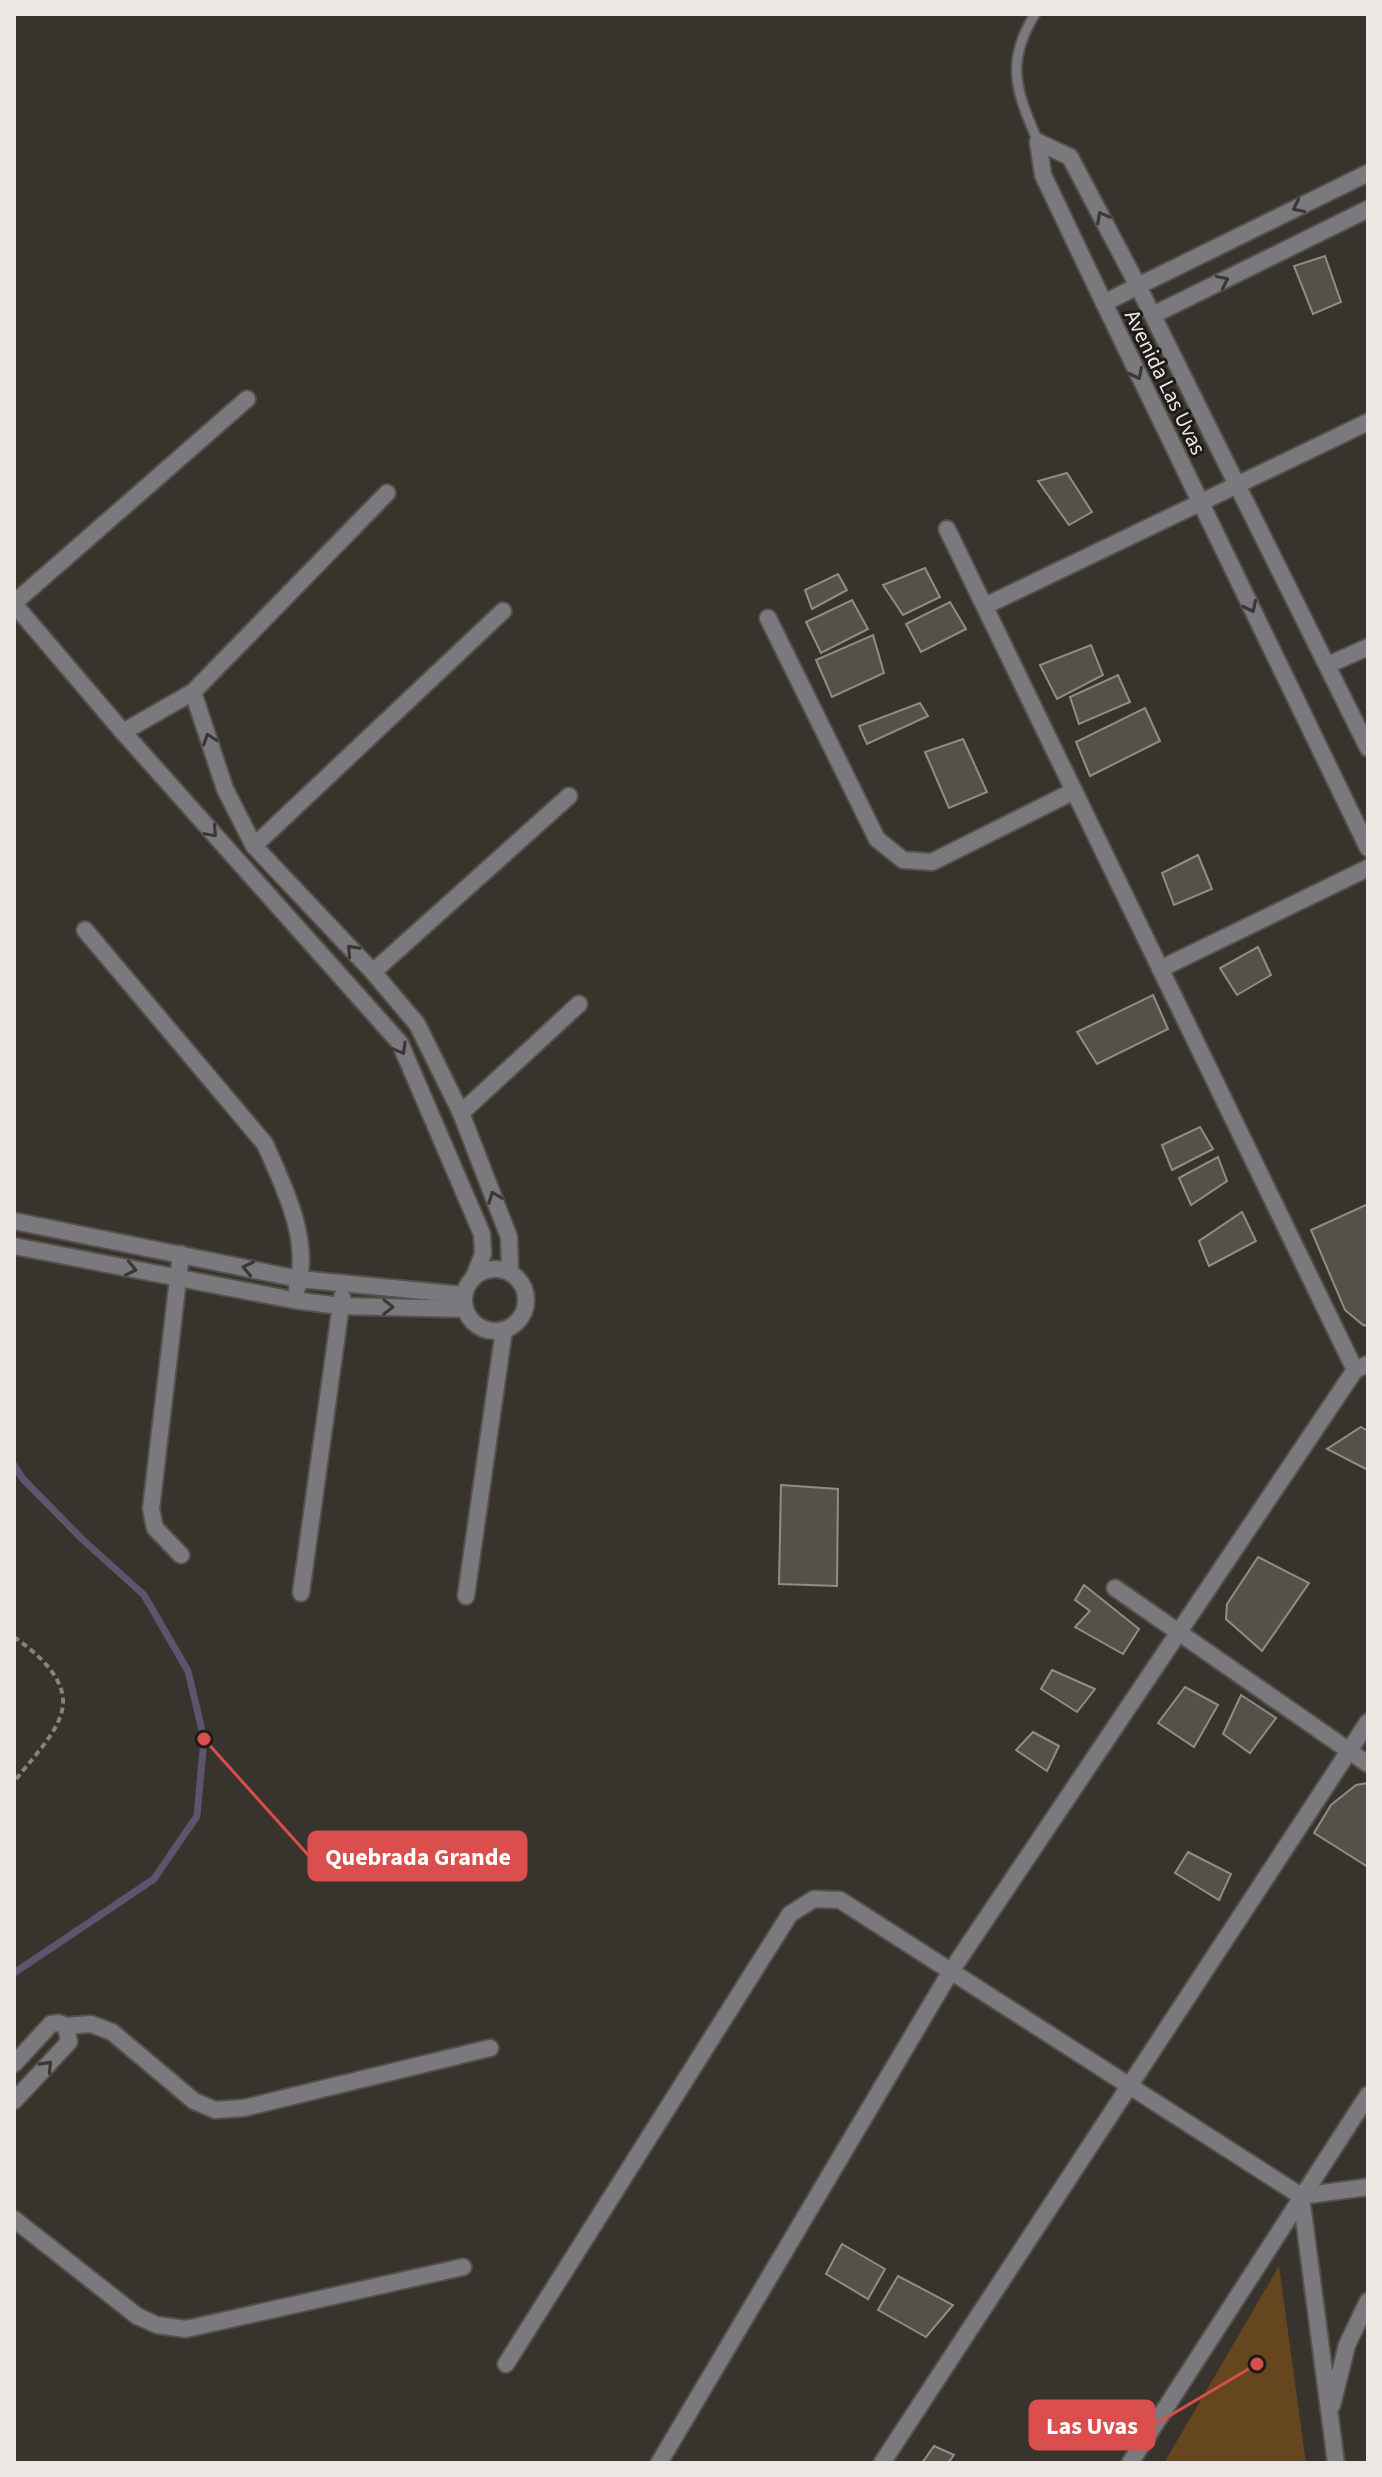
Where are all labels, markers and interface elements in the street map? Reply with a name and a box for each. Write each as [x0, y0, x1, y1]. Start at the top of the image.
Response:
one-way arrow [1292, 198, 1306, 214]
one-way arrow [1096, 211, 1111, 226]
one-way arrow [1215, 275, 1230, 291]
street label: Avenida Las Uvas [1116, 305, 1214, 460]
one-way arrow [1128, 365, 1143, 380]
one-way arrow [1241, 599, 1257, 614]
one-way arrow [202, 732, 218, 746]
one-way arrow [202, 823, 217, 838]
one-way arrow [347, 945, 362, 959]
one-way arrow [391, 1040, 407, 1055]
one-way arrow [487, 1191, 504, 1205]
one-way arrow [124, 1260, 138, 1277]
one-way arrow [242, 1260, 255, 1277]
one-way arrow [382, 1298, 395, 1316]
callout: Quebrada Grande [309, 1832, 526, 1880]
text: Quebrada Grande [325, 1840, 511, 1875]
one-way arrow [37, 2060, 51, 2075]
callout: Las Uvas [1030, 2401, 1154, 2449]
text: Las Uvas [1046, 2409, 1138, 2444]

